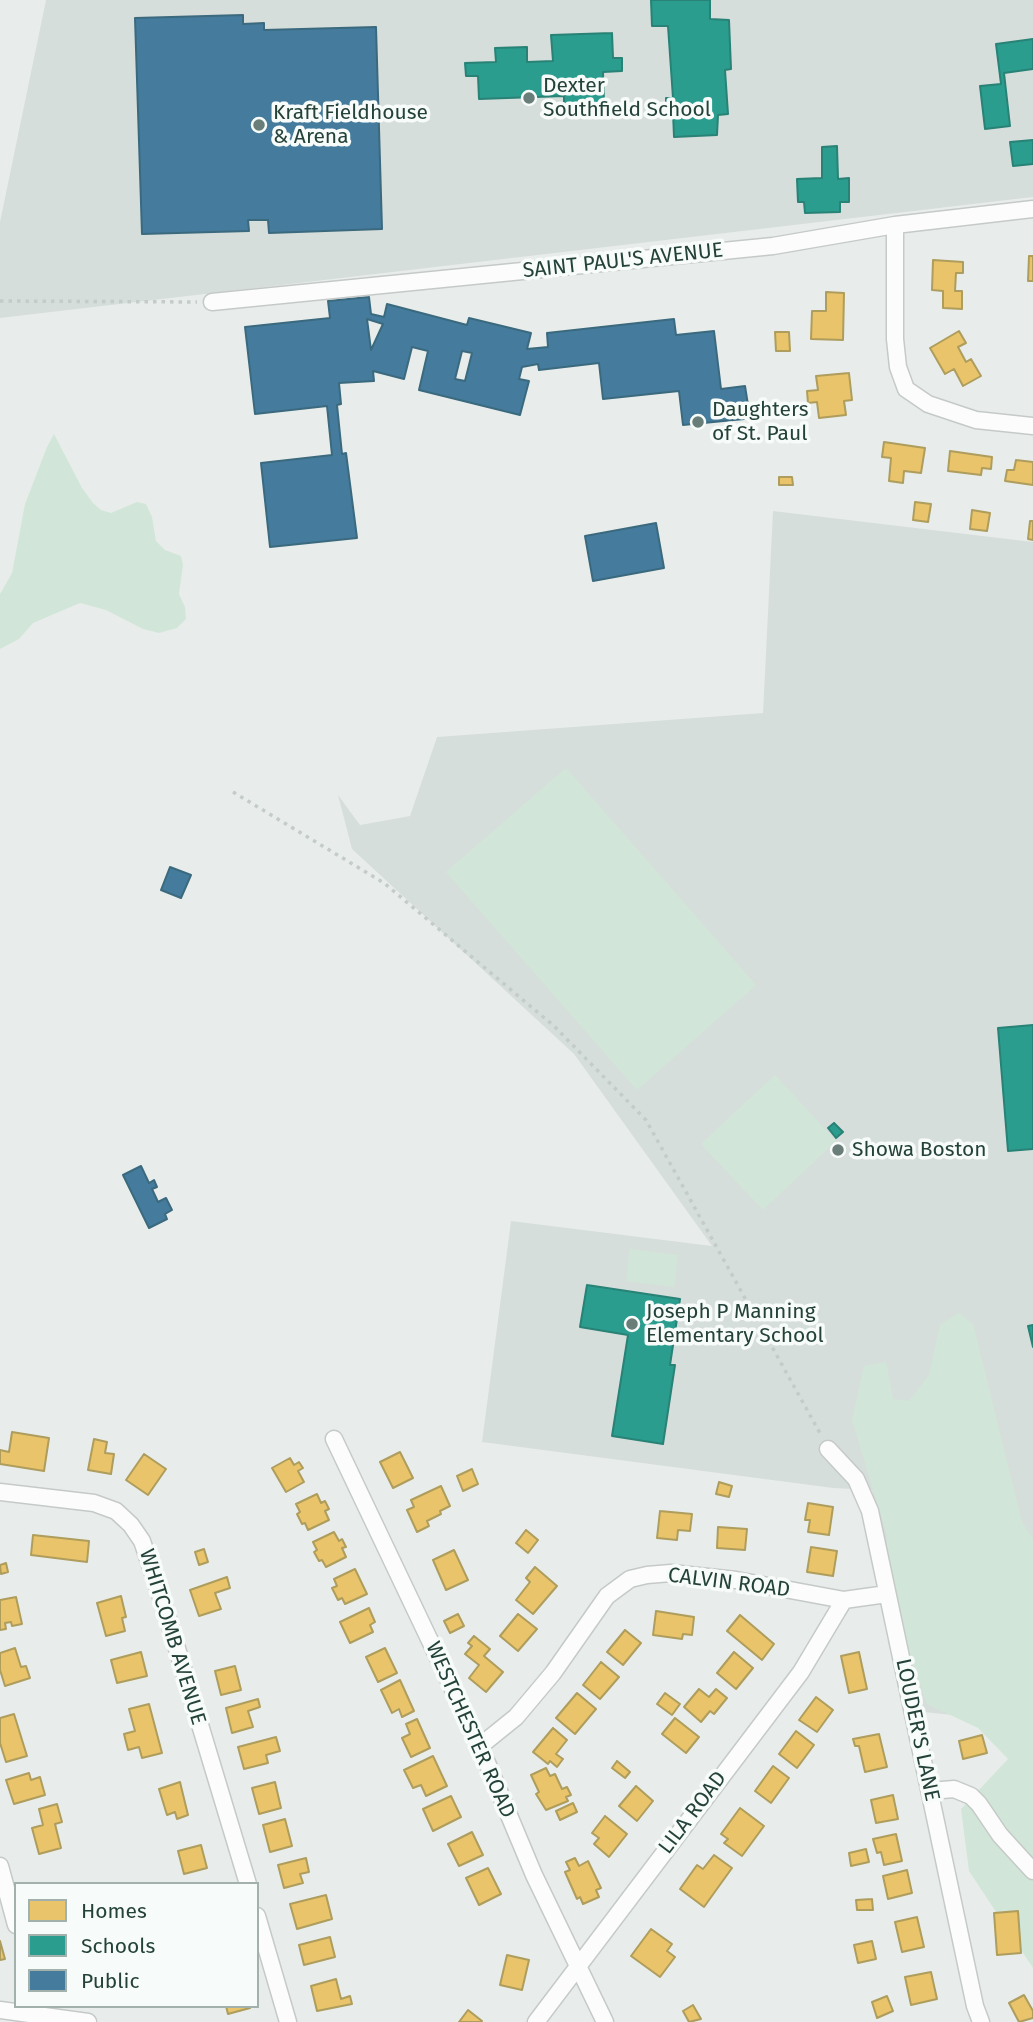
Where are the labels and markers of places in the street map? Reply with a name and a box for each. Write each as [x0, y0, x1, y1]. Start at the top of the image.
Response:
place label: Dexter Southfield School [543, 73, 711, 123]
marker: Dexter Southfield School [521, 90, 537, 106]
place label: Kraft Fieldhouse & Arena [273, 100, 428, 150]
marker: Kraft Fieldhouse & Arena [251, 117, 267, 133]
place label: Daughters of St. Paul [712, 397, 808, 447]
marker: Daughters of St. Paul [690, 414, 706, 430]
place label: Showa Boston [852, 1137, 986, 1163]
marker: Showa Boston [830, 1142, 846, 1158]
place label: Joseph P Manning Elementary School [646, 1299, 824, 1349]
marker: Joseph P Manning Elementary School [624, 1316, 640, 1332]

